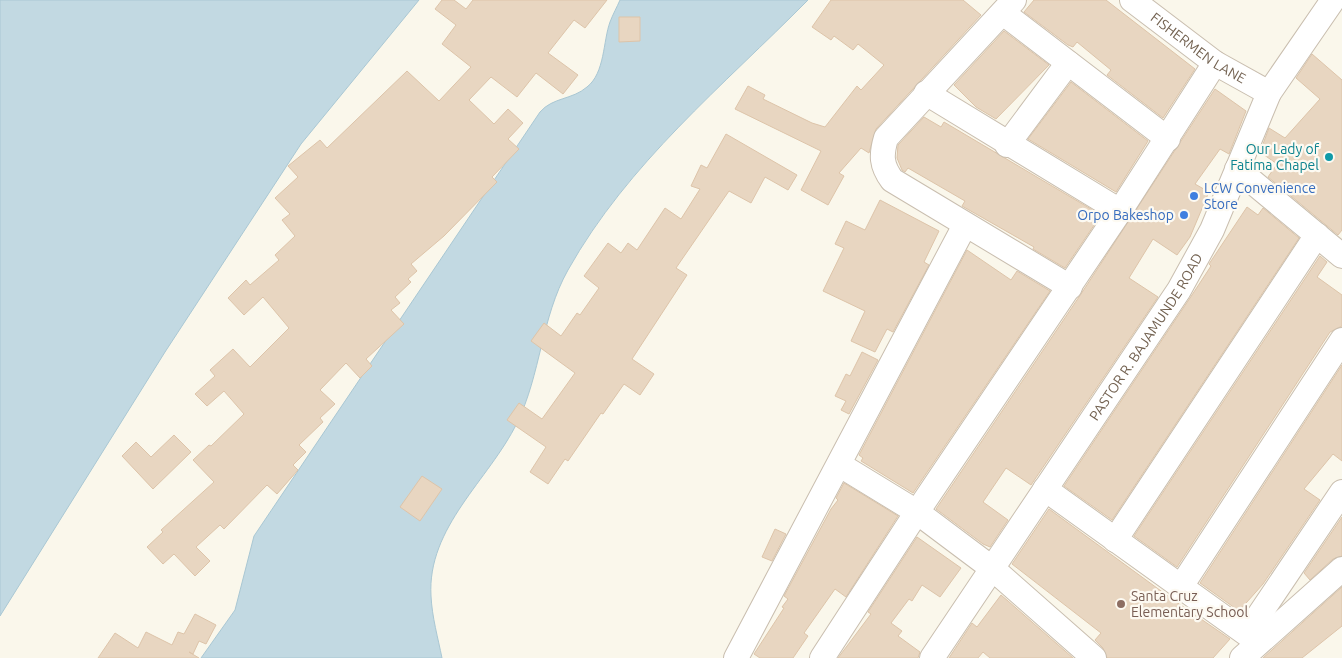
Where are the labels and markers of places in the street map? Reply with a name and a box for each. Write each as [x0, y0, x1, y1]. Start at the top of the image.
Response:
place label: Our Lady of Fatima Chapel [1230, 141, 1320, 173]
marker: Our Lady of Fatima Chapel [1323, 151, 1335, 163]
place label: LCW Convenience Store [1204, 180, 1316, 212]
marker: LCW Convenience Store [1188, 190, 1200, 202]
place label: Orpo Bakeshop [1077, 207, 1174, 223]
marker: Orpo Bakeshop [1178, 209, 1190, 221]
place label: Santa Cruz Elementary School [1131, 588, 1249, 620]
marker: Santa Cruz Elementary School [1115, 598, 1127, 610]

